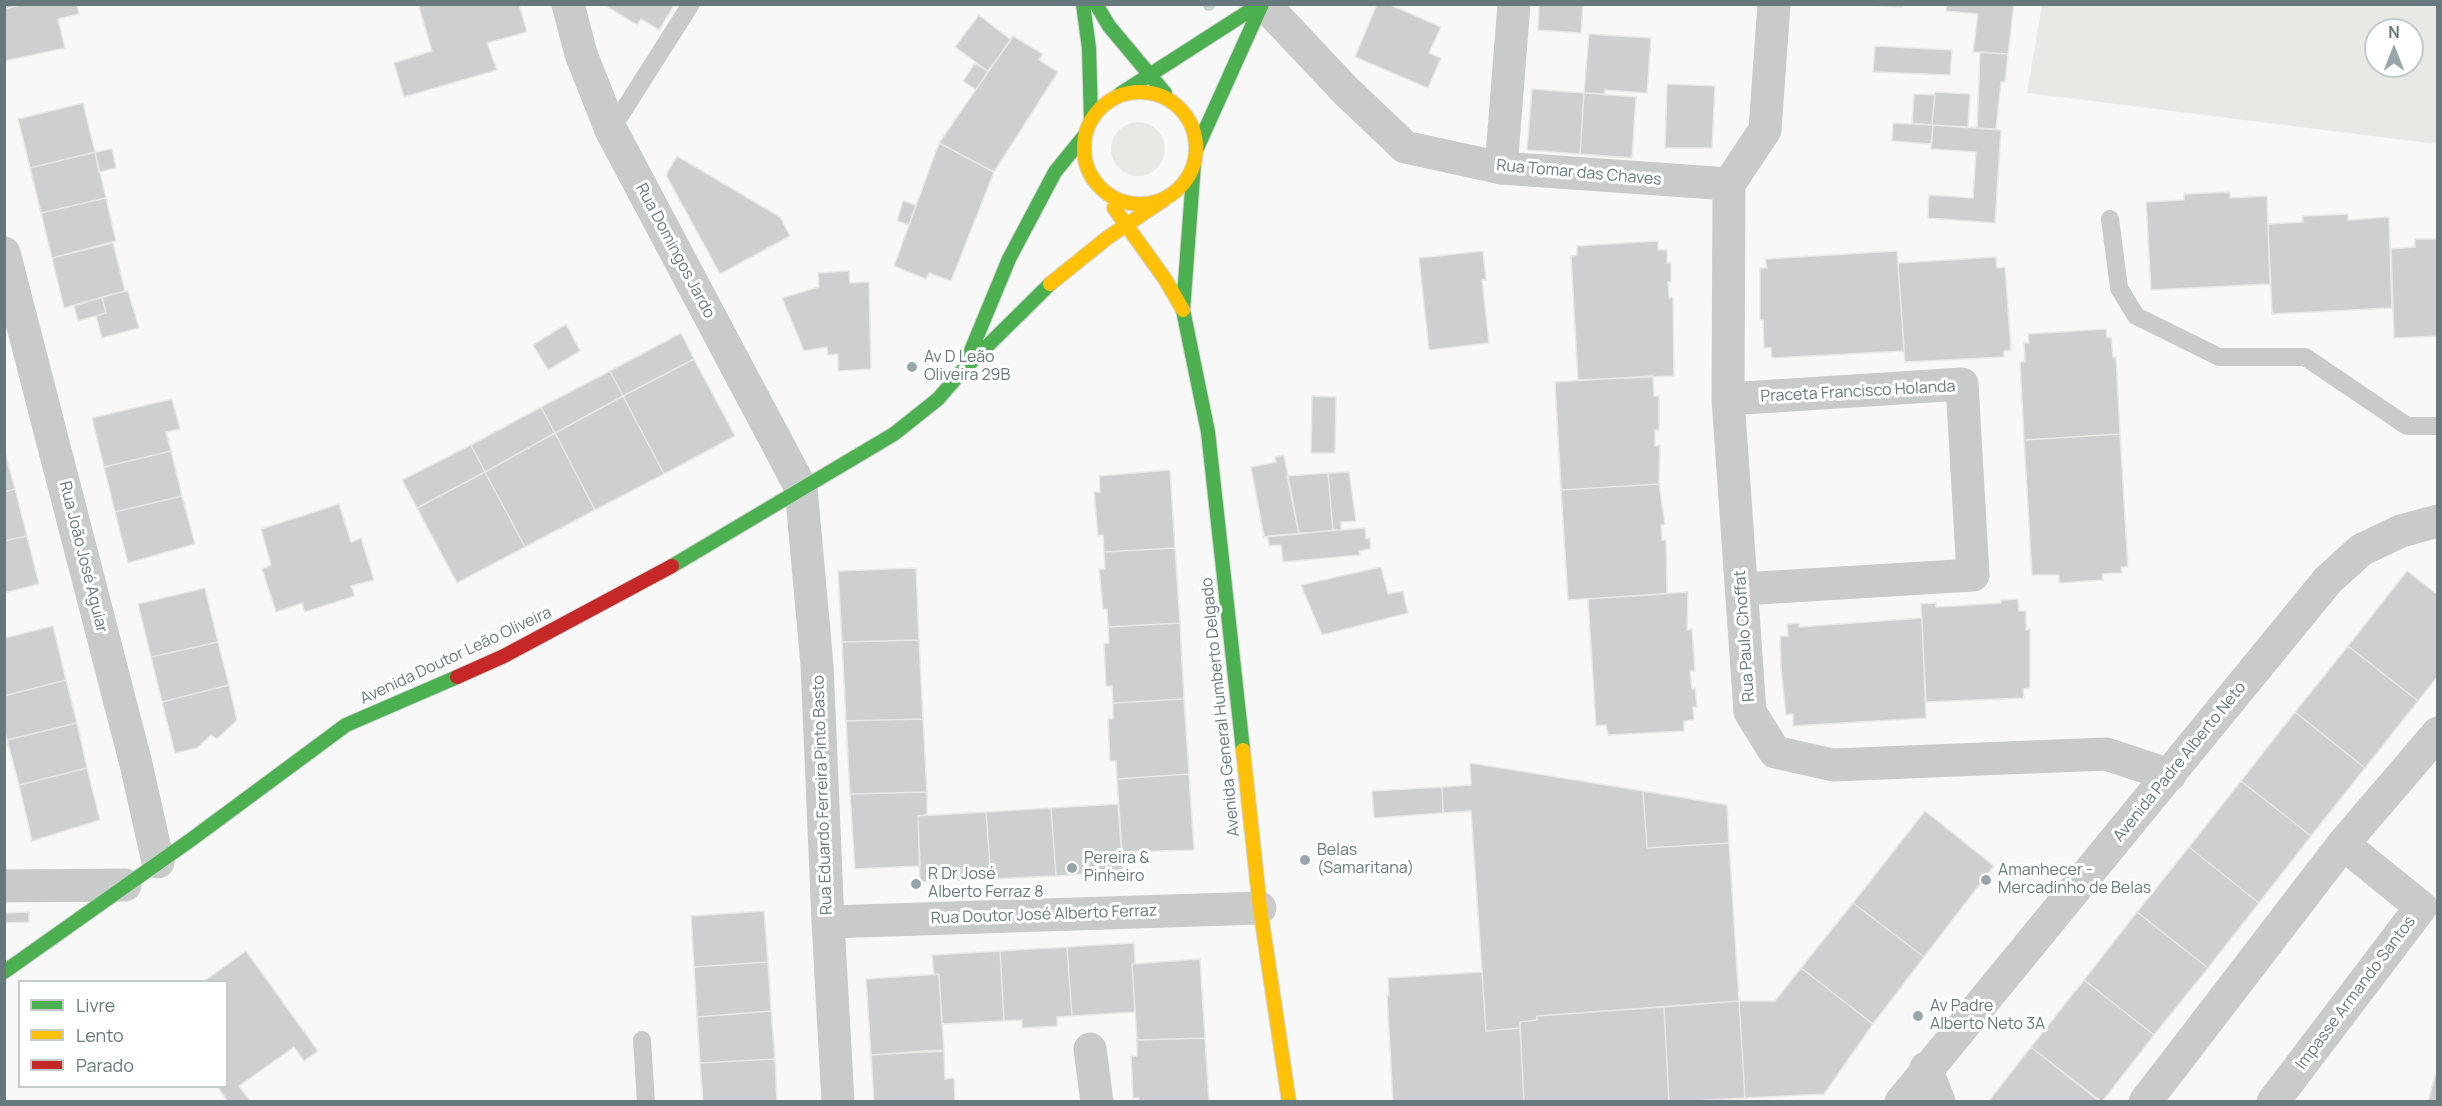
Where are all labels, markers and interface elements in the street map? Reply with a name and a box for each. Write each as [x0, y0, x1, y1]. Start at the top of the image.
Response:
north arrow [2364, 18, 2424, 78]
text: N [2388, 21, 2400, 43]
street label: Rua Tomar das Chaves [1496, 156, 1662, 190]
street label: Rua Domingos Jardo [631, 180, 719, 322]
place label: Av D Leão Oliveira 29B [924, 348, 1010, 386]
marker: Av D Leão Oliveira 29B [905, 360, 919, 374]
street label: Praceta Francisco Holanda [1760, 377, 1956, 407]
street label: Rua João José Aguiar [55, 479, 111, 635]
street label: Rua Paulo Choffat [1731, 570, 1759, 702]
street label: Avenida General Humberto Delgado [1198, 577, 1244, 837]
street label: Avenida Doutor Leão Oliveira [357, 603, 555, 709]
street label: Rua Eduardo Ferreira Pinto Basto [809, 675, 837, 915]
street label: Avenida Padre Alberto Neto [2110, 678, 2250, 846]
place label: Belas (Samaritana) [1317, 841, 1414, 879]
place label: Pereira & Pinheiro [1084, 849, 1150, 887]
marker: Belas (Samaritana) [1298, 853, 1312, 867]
marker: Pereira & Pinheiro [1065, 861, 1079, 875]
place label: Amanhecer - Mercadinho de Belas [1998, 861, 2151, 899]
place label: R Dr José Alberto Ferraz 8 [928, 865, 1043, 903]
marker: Amanhecer - Mercadinho de Belas [1979, 873, 1993, 887]
marker: R Dr José Alberto Ferraz 8 [909, 877, 923, 891]
street label: Rua Doutor José Alberto Ferraz [930, 901, 1158, 929]
street label: Impasse Armando Santos [2292, 913, 2420, 1073]
legend [18, 980, 228, 1088]
text: Livre [76, 993, 115, 1017]
place label: Av Padre Alberto Neto 3A [1930, 997, 2045, 1035]
marker: Av Padre Alberto Neto 3A [1911, 1009, 1925, 1023]
text: Lento [76, 1023, 124, 1047]
text: Parado [76, 1053, 134, 1077]

